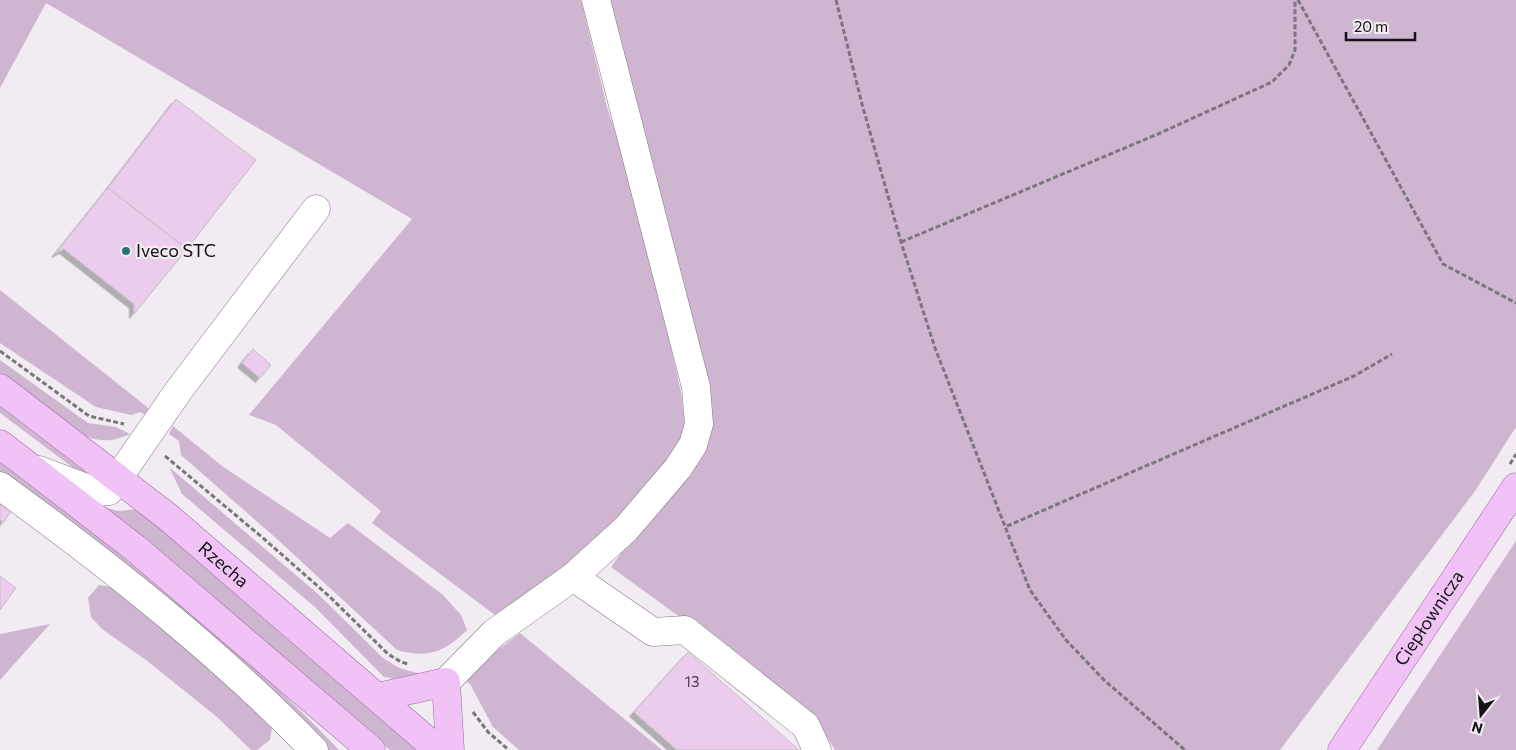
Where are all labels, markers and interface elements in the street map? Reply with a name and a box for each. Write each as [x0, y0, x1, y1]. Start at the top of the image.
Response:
scale bar [1346, 10, 1415, 42]
text: 20 m [1354, 17, 1388, 35]
place label: Iveco STC [136, 239, 216, 261]
marker: Iveco STC [120, 245, 132, 257]
street label: Rzecha [194, 536, 254, 592]
street label: Ciepłownicza [1389, 566, 1468, 669]
house number: 13 [685, 672, 699, 690]
north arrow [1456, 690, 1506, 740]
text: N [1470, 718, 1485, 738]

